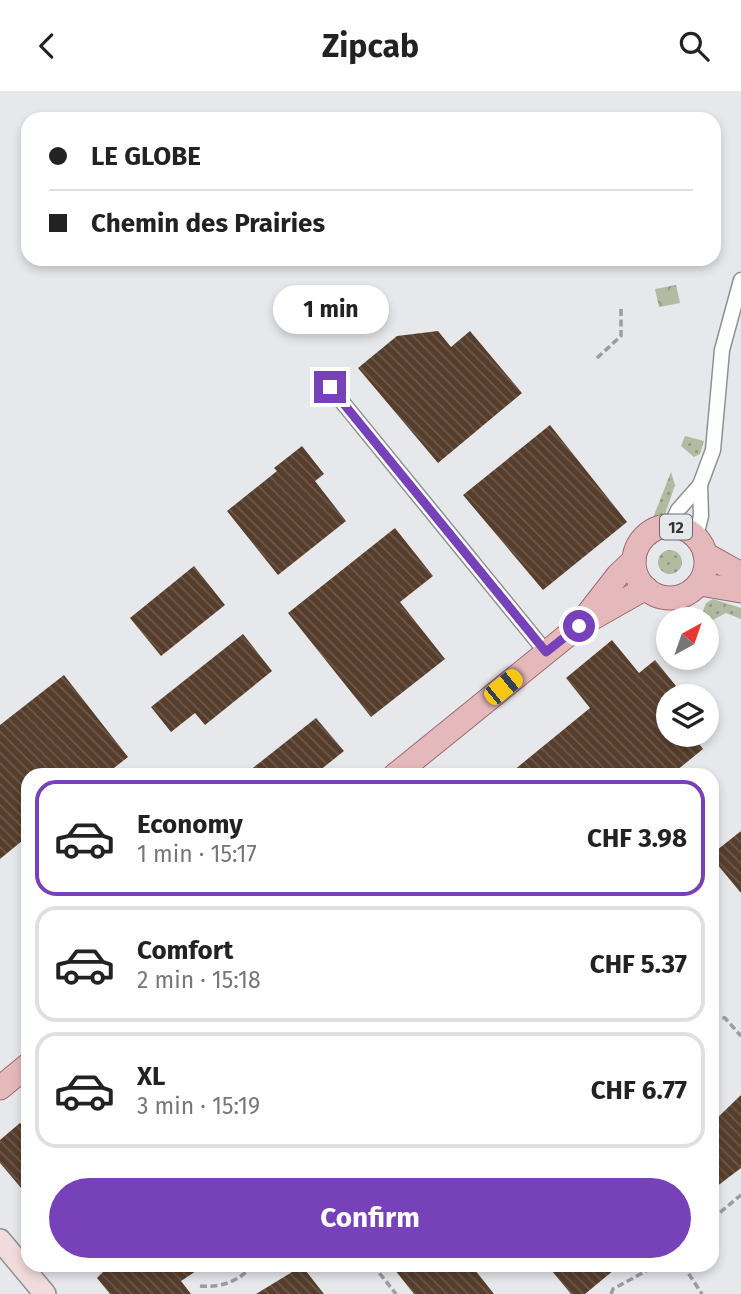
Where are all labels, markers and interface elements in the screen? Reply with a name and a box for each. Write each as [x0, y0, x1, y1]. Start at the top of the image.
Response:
icon: back [28, 27, 66, 65]
text: Zipcab [322, 27, 419, 65]
icon: search [675, 27, 713, 65]
text: LE GLOBE [91, 141, 201, 172]
text: Chemin des Prairies [91, 208, 325, 239]
callout: 1 min [272, 285, 388, 335]
text: 1 min [303, 295, 359, 323]
route end [314, 371, 346, 403]
road number: 12 [660, 515, 692, 539]
north arrow [656, 607, 719, 670]
map controls [656, 607, 719, 747]
route start [563, 610, 595, 642]
car [481, 666, 526, 708]
button: layers [656, 684, 719, 747]
icon: car [53, 807, 116, 870]
text: Economy [137, 809, 243, 840]
text: CHF 3.98 [587, 823, 687, 854]
text: 1 min · 15:17 [137, 840, 257, 868]
icon: car [53, 933, 116, 996]
text: Comfort [137, 935, 233, 966]
text: CHF 5.37 [590, 949, 687, 980]
text: 2 min · 15:18 [137, 966, 261, 994]
icon: car [53, 1059, 116, 1122]
text: XL [137, 1061, 165, 1092]
text: CHF 6.77 [591, 1075, 687, 1106]
text: 3 min · 15:19 [137, 1092, 260, 1120]
button: Confirm [49, 1178, 691, 1258]

